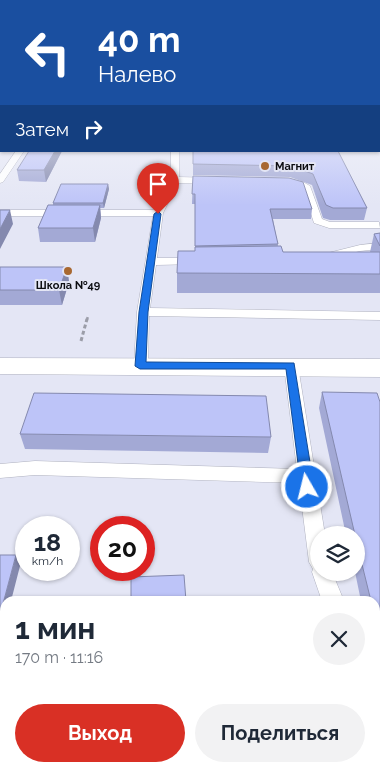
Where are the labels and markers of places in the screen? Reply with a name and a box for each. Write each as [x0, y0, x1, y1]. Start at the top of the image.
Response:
marker: Магнит [259, 160, 271, 172]
place label: Магнит [275, 160, 315, 173]
pin [137, 163, 179, 214]
marker: Школа №49 [62, 265, 74, 277]
place label: Школа №49 [36, 279, 101, 292]

